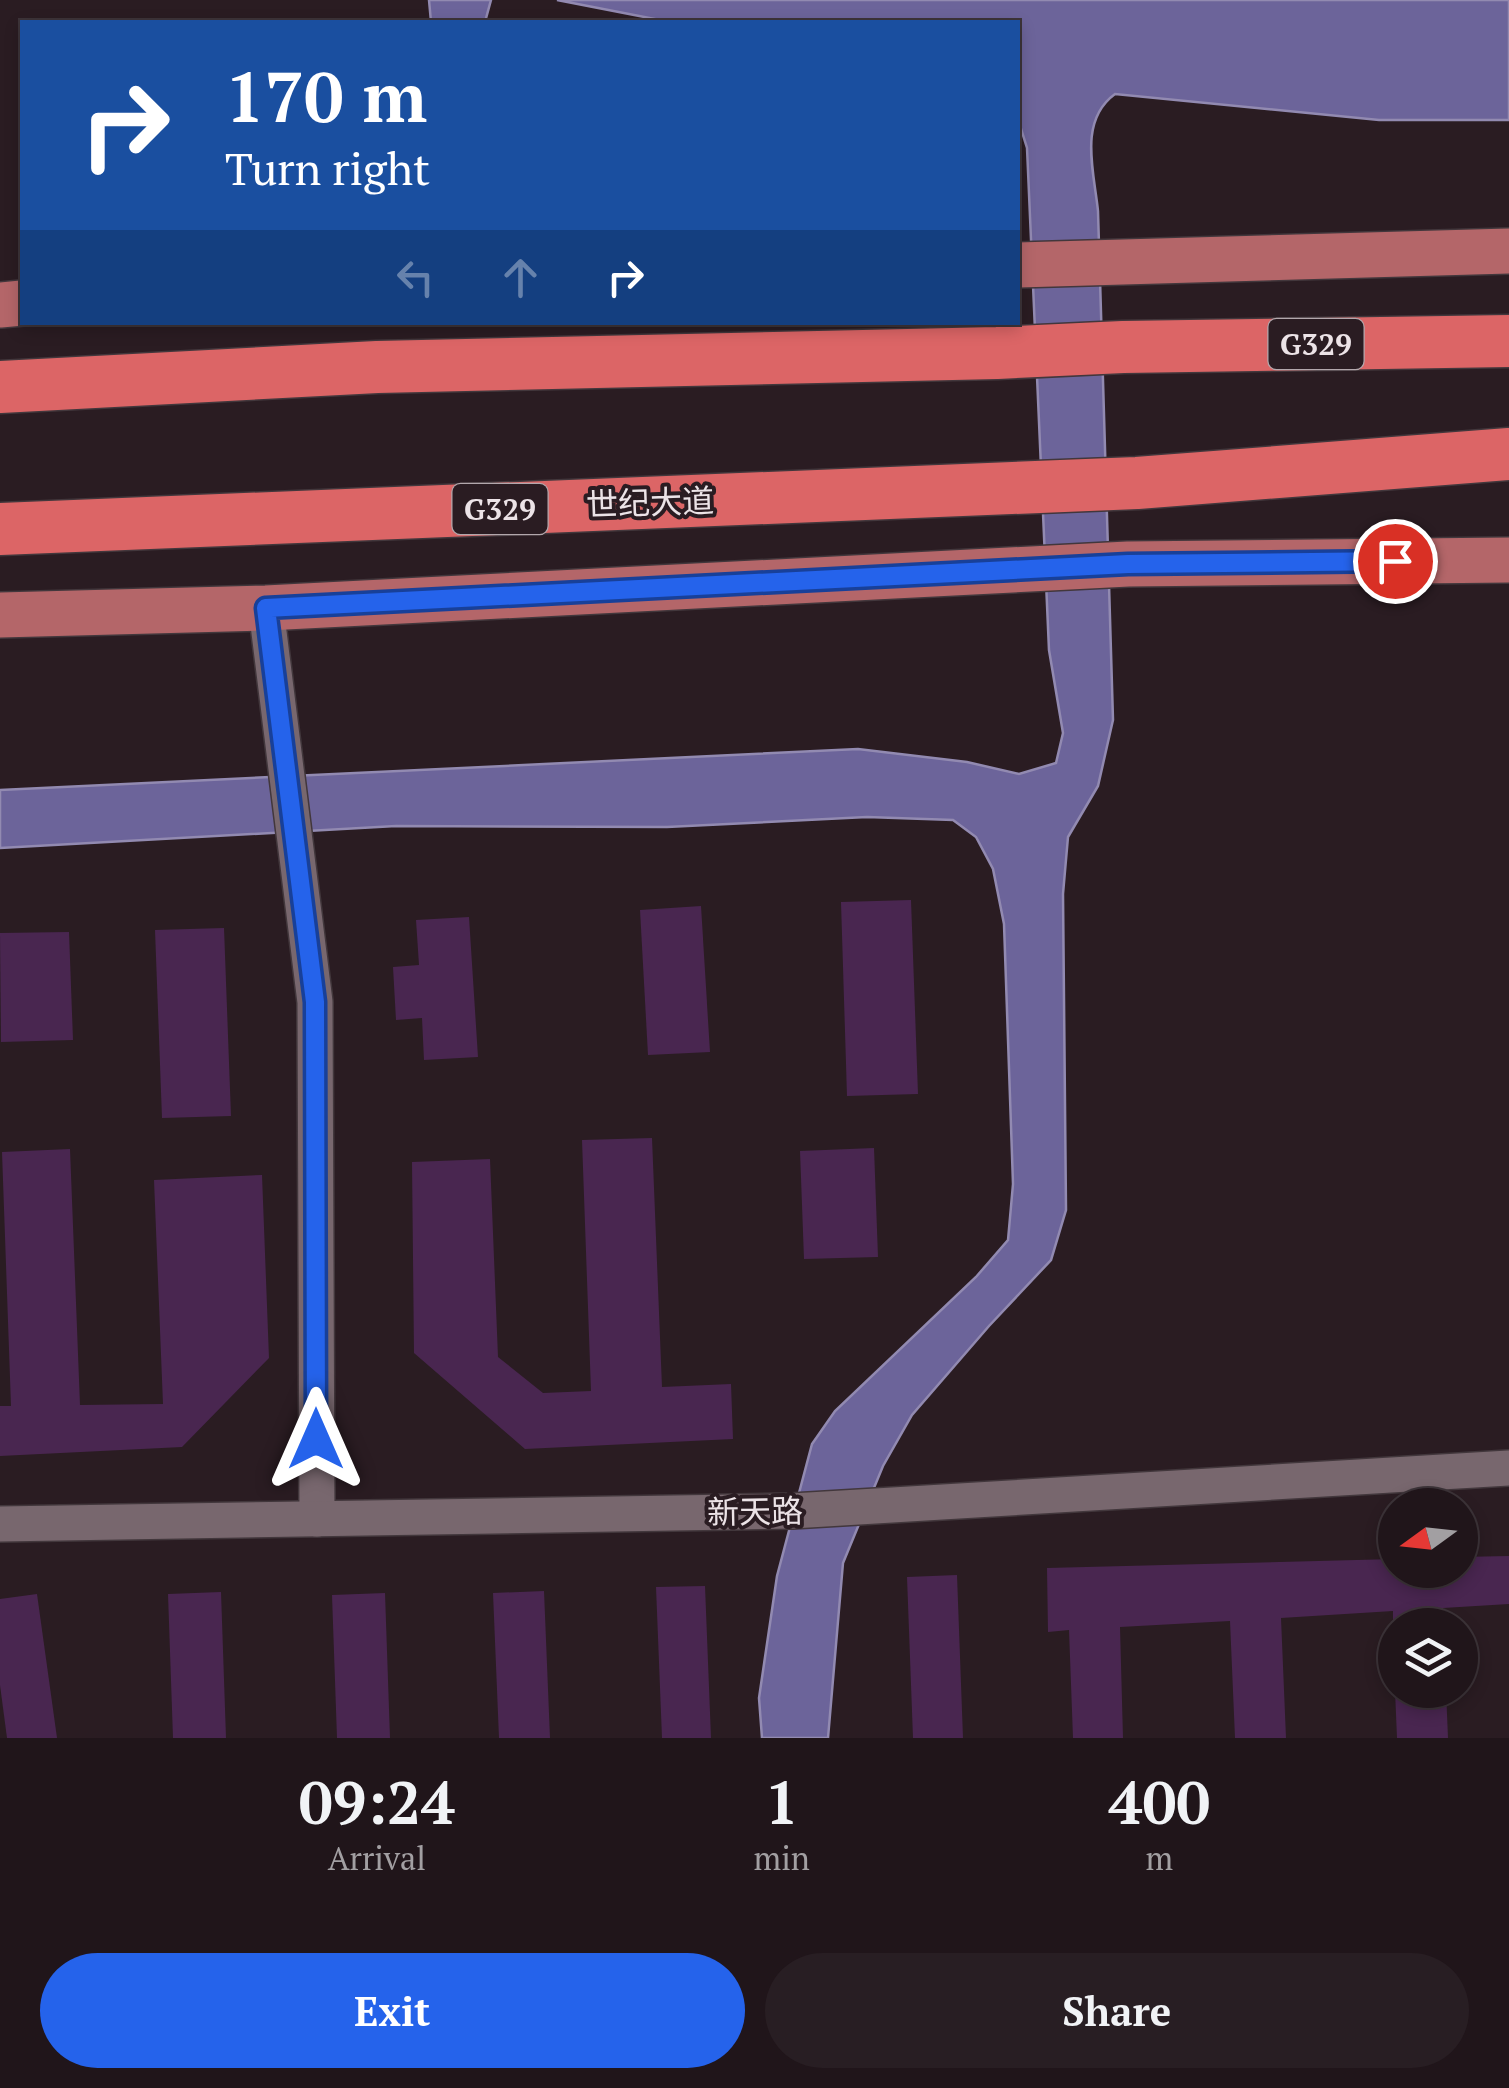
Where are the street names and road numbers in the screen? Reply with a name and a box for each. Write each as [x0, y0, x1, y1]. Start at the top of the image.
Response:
road number: G329 [1268, 319, 1364, 369]
street label: 世纪大道 [585, 479, 715, 525]
road number: G329 [452, 484, 548, 534]
street label: 新天路 [707, 1489, 803, 1533]

